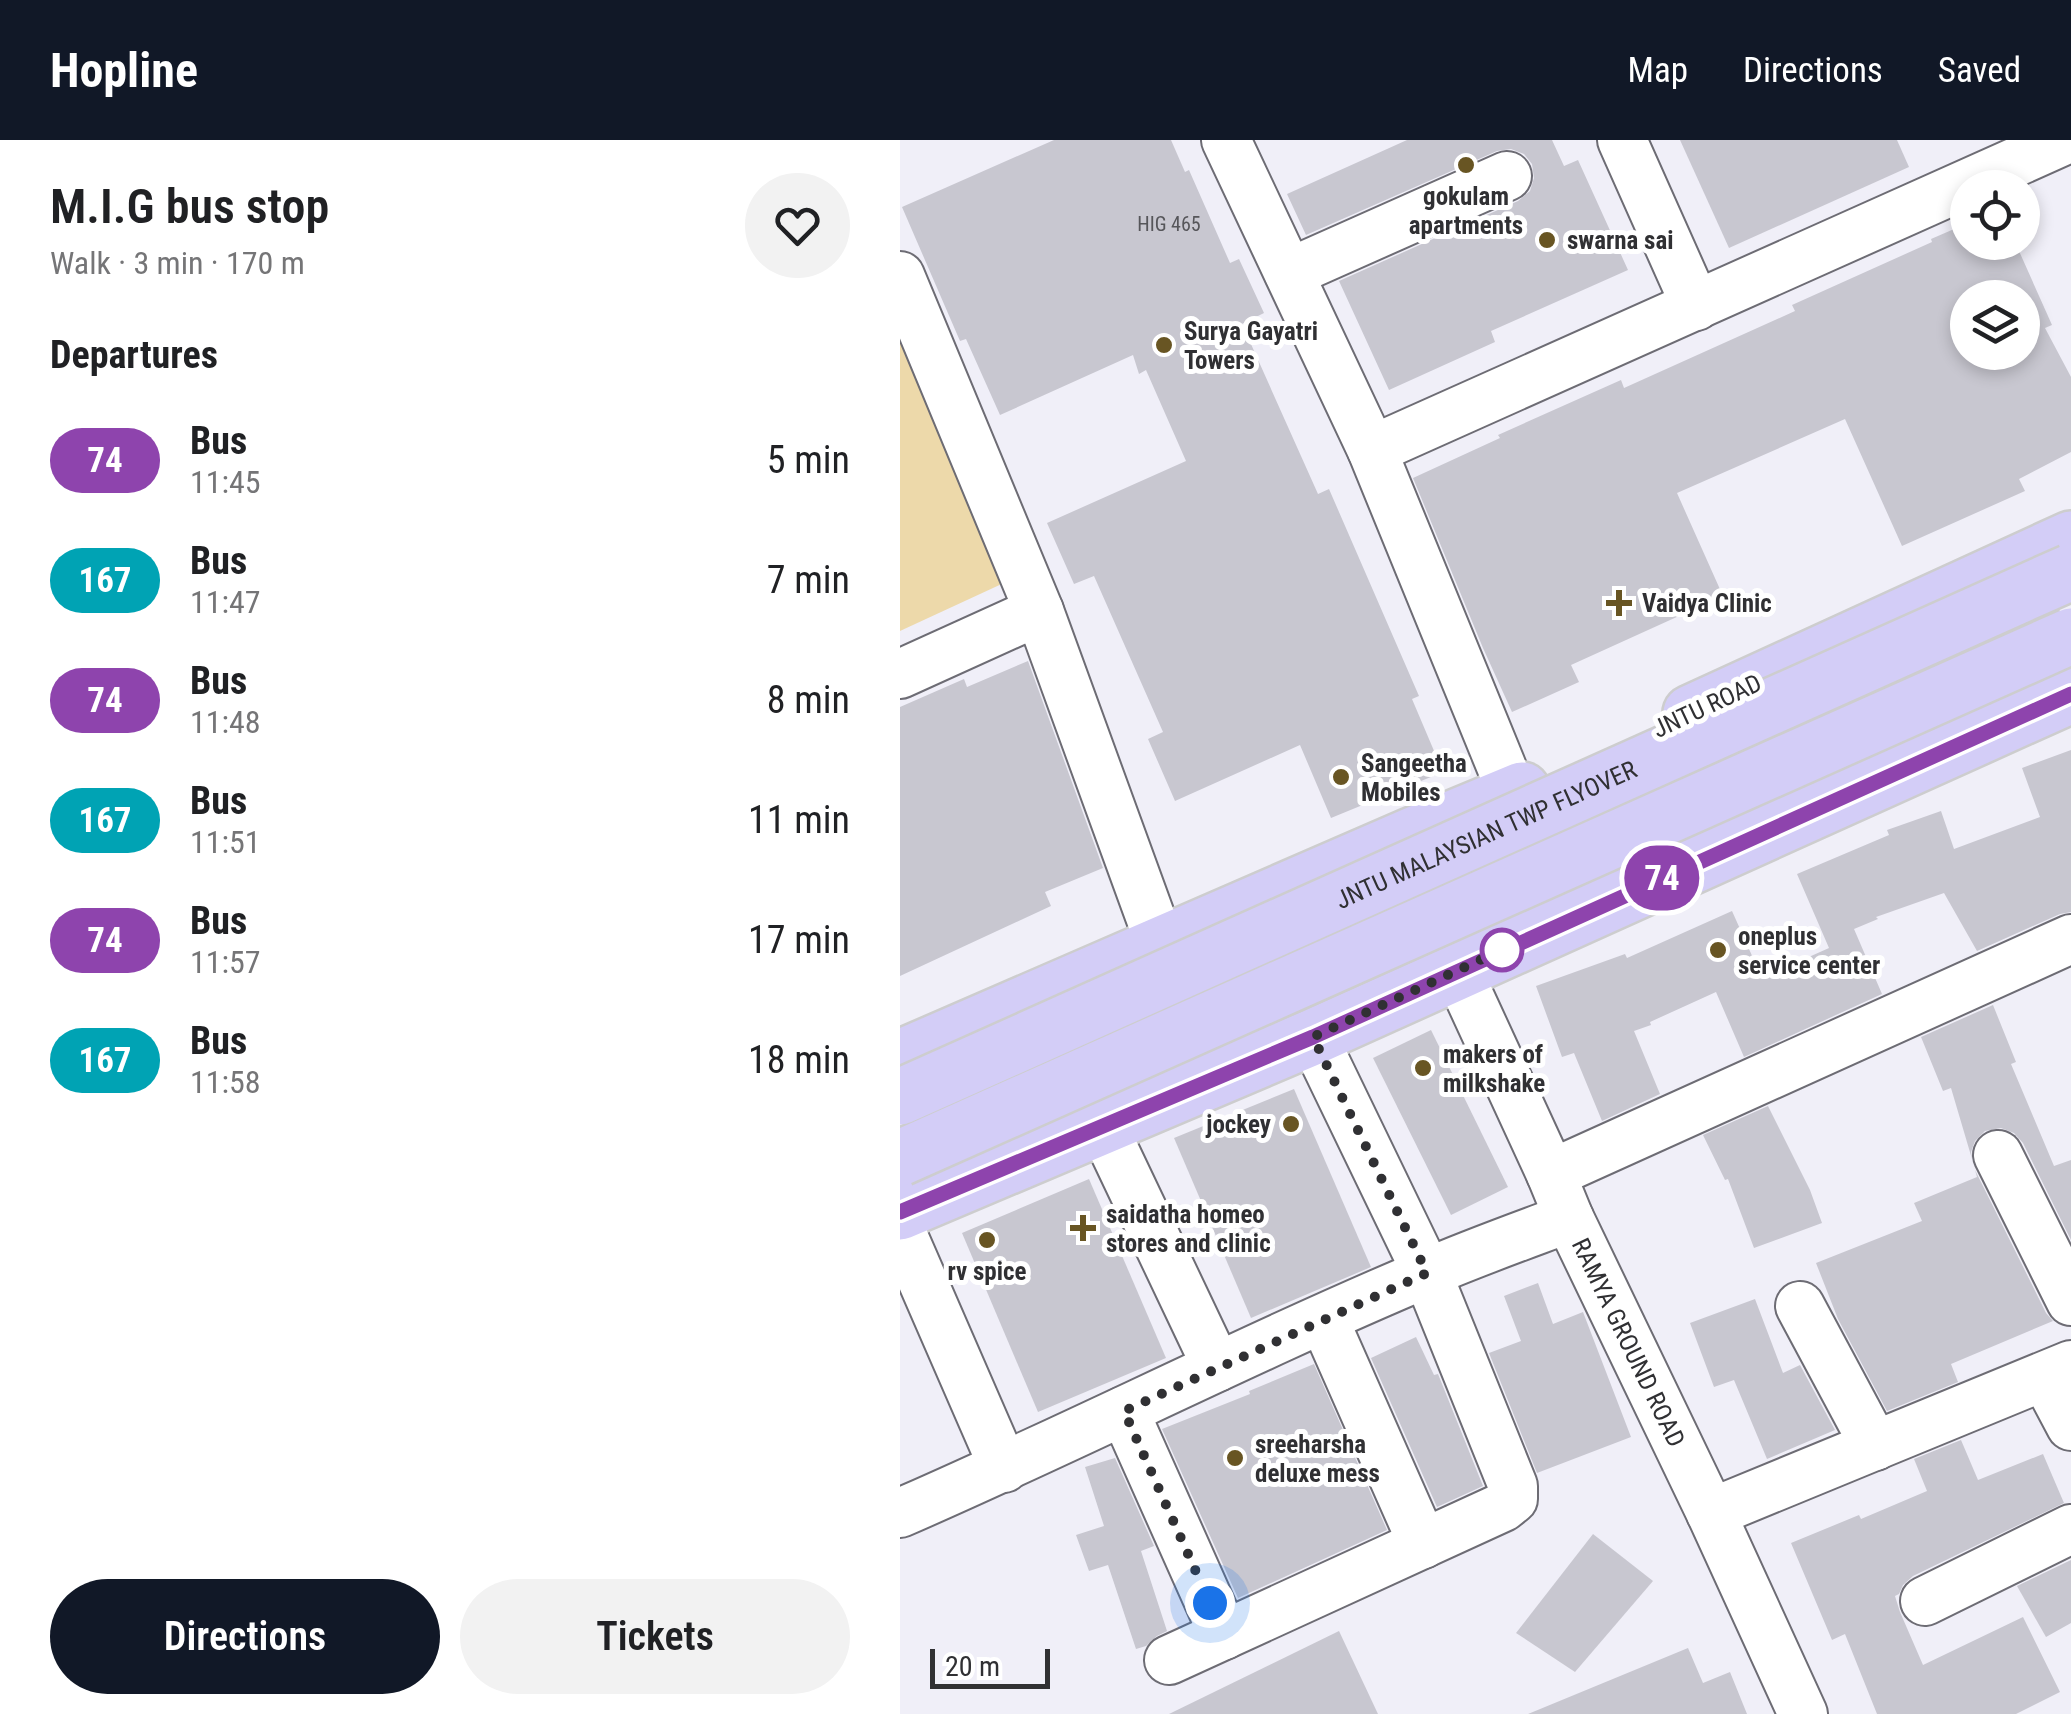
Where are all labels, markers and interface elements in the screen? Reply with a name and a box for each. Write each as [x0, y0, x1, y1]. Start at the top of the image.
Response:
text: Hopline [50, 42, 198, 99]
text: Map [1628, 50, 1688, 91]
text: Directions [1743, 50, 1883, 91]
text: Saved [1938, 50, 2021, 91]
marker: gokulam apartments [1455, 154, 1477, 176]
map controls [1950, 170, 2040, 370]
button: locate [1950, 170, 2040, 260]
button: heart [745, 173, 850, 278]
text: M.I.G bus stop [50, 178, 329, 235]
place label: gokulam apartments [1409, 182, 1523, 240]
house number: HIG 465 [1137, 212, 1201, 236]
place label: swarna sai [1567, 226, 1674, 255]
marker: swarna sai [1536, 229, 1558, 251]
text: Walk · 3 min · 170 m [50, 244, 305, 282]
button: layers [1950, 280, 2040, 370]
place label: Surya Gayatri Towers [1184, 317, 1318, 375]
text: Departures [50, 333, 218, 377]
marker: Surya Gayatri Towers [1153, 334, 1175, 356]
text: Bus [190, 419, 247, 463]
text: 5 min [767, 438, 850, 482]
text: 74 [87, 440, 123, 481]
text: 11:45 [190, 463, 261, 501]
text: Bus [190, 539, 247, 583]
text: 7 min [767, 558, 850, 602]
text: 167 [78, 560, 132, 601]
text: 11:47 [190, 583, 261, 621]
place label: Vaidya Clinic [1642, 589, 1772, 618]
marker: Vaidya Clinic [1606, 590, 1632, 616]
text: Bus [190, 659, 247, 703]
street label: JNTU ROAD [1648, 668, 1766, 744]
text: 8 min [767, 678, 850, 722]
text: 74 [87, 680, 123, 721]
text: 11:48 [190, 703, 261, 741]
place label: Sangeetha Mobiles [1361, 749, 1467, 807]
street label: JNTU MALAYSIAN TWP FLYOVER [1331, 754, 1641, 914]
marker: Sangeetha Mobiles [1330, 766, 1352, 788]
text: Bus [190, 779, 247, 823]
text: 11 min [748, 798, 850, 842]
text: 167 [78, 800, 132, 841]
text: 11:51 [190, 823, 261, 861]
line badge: 74 [1617, 846, 1707, 910]
text: 74 [1644, 858, 1680, 899]
text: Bus [190, 899, 247, 943]
text: 17 min [748, 918, 850, 962]
text: 74 [87, 920, 123, 961]
place label: oneplus service center [1738, 922, 1880, 980]
unlabelled marker [1481, 929, 1523, 971]
marker: oneplus service center [1707, 939, 1729, 961]
text: 11:57 [190, 943, 261, 981]
text: Bus [190, 1019, 247, 1063]
text: 18 min [748, 1038, 850, 1082]
text: 167 [78, 1040, 132, 1081]
place label: makers of milkshake [1443, 1040, 1545, 1098]
marker: makers of milkshake [1412, 1057, 1434, 1079]
text: 11:58 [190, 1063, 261, 1101]
place label: jockey [1205, 1110, 1271, 1139]
marker: jockey [1280, 1113, 1302, 1135]
place label: saidatha homeo stores and clinic [1106, 1200, 1271, 1258]
marker: saidatha homeo stores and clinic [1070, 1215, 1096, 1241]
marker: rv spice [976, 1229, 998, 1251]
street label: RAMYA GROUND ROAD [1566, 1233, 1691, 1451]
place label: rv spice [948, 1257, 1027, 1286]
place label: sreeharsha deluxe mess [1255, 1430, 1380, 1488]
marker: sreeharsha deluxe mess [1224, 1447, 1246, 1469]
your location [1185, 1578, 1235, 1628]
button: Directions [50, 1579, 440, 1694]
button: Tickets [460, 1579, 850, 1694]
scale bar [930, 1644, 1050, 1688]
text: 20 m [945, 1650, 1000, 1683]

